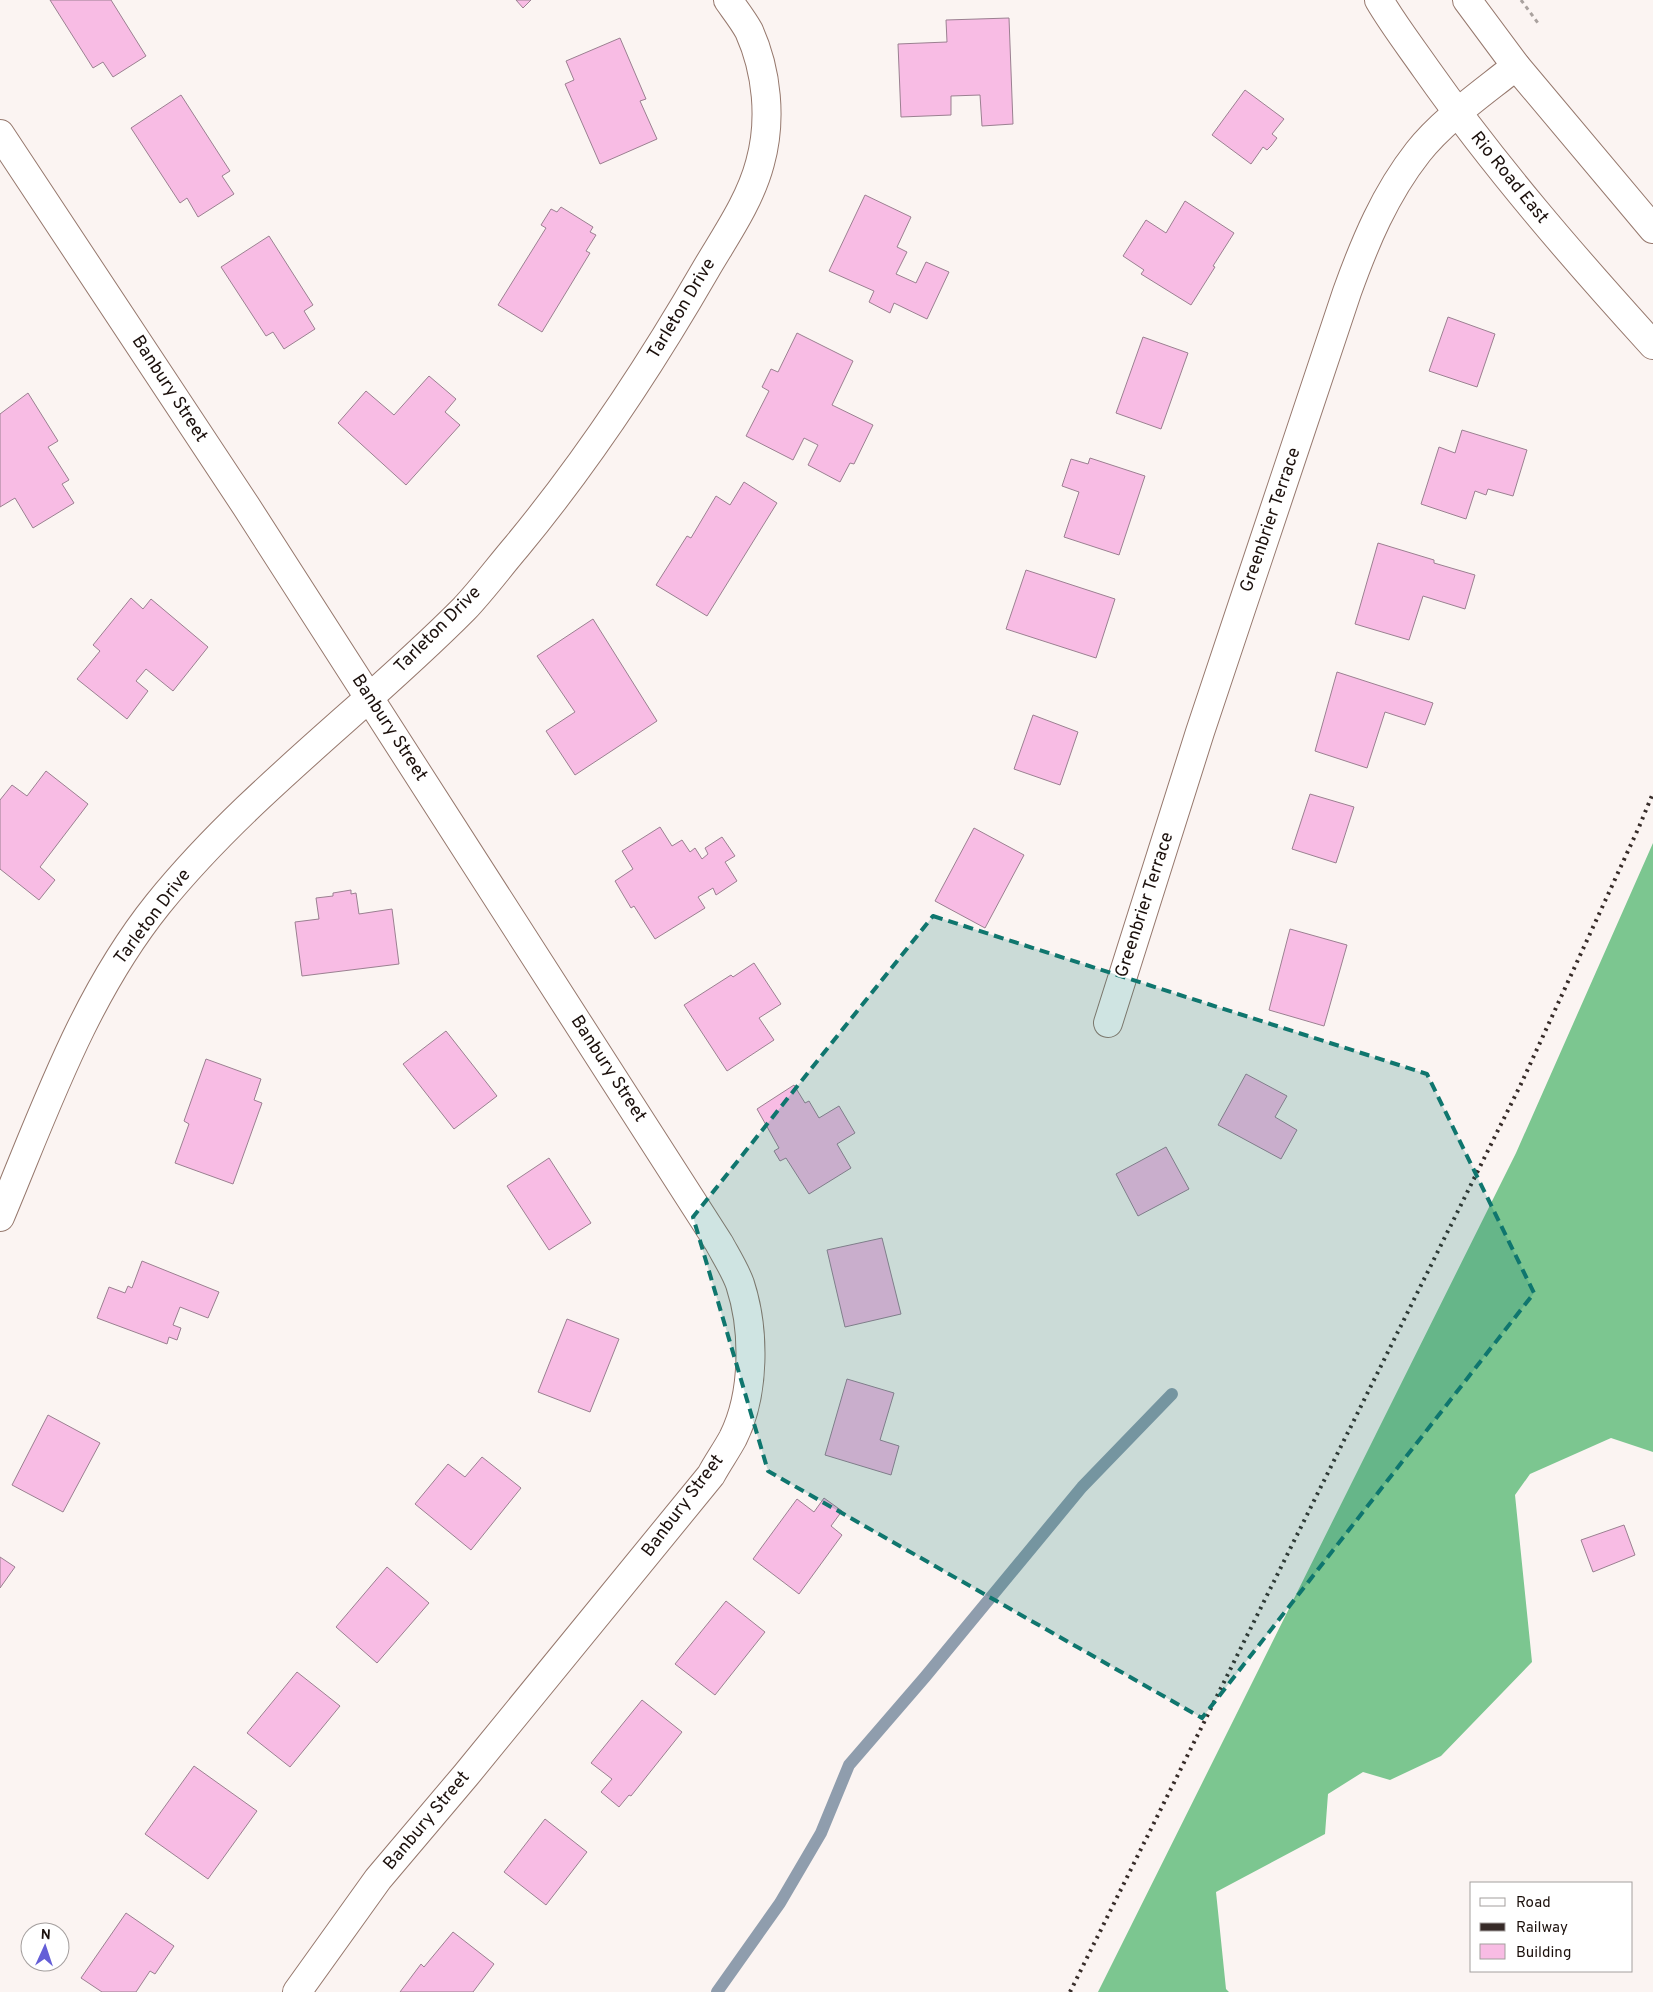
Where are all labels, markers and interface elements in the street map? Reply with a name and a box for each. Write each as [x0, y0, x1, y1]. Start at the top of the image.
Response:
street label: Rio Road East [1465, 127, 1553, 229]
street label: Tarleton Drive [643, 254, 721, 364]
street label: Banbury Street [126, 331, 212, 447]
street label: Greenbrier Terrace [1235, 445, 1307, 595]
street label: Tarleton Drive [390, 582, 486, 678]
street label: Banbury Street [346, 670, 432, 786]
street label: Greenbrier Terrace [1111, 829, 1179, 981]
street label: Tarleton Drive [110, 865, 196, 969]
street label: Banbury Street [565, 1011, 651, 1127]
street label: Banbury Street [637, 1450, 729, 1562]
street label: Banbury Street [379, 1767, 475, 1875]
legend [1470, 1882, 1633, 1972]
text: Road [1516, 1894, 1551, 1913]
text: Railway [1516, 1919, 1568, 1938]
north arrow [20, 1922, 70, 1972]
text: N [40, 1927, 51, 1944]
text: Building [1516, 1944, 1571, 1963]

